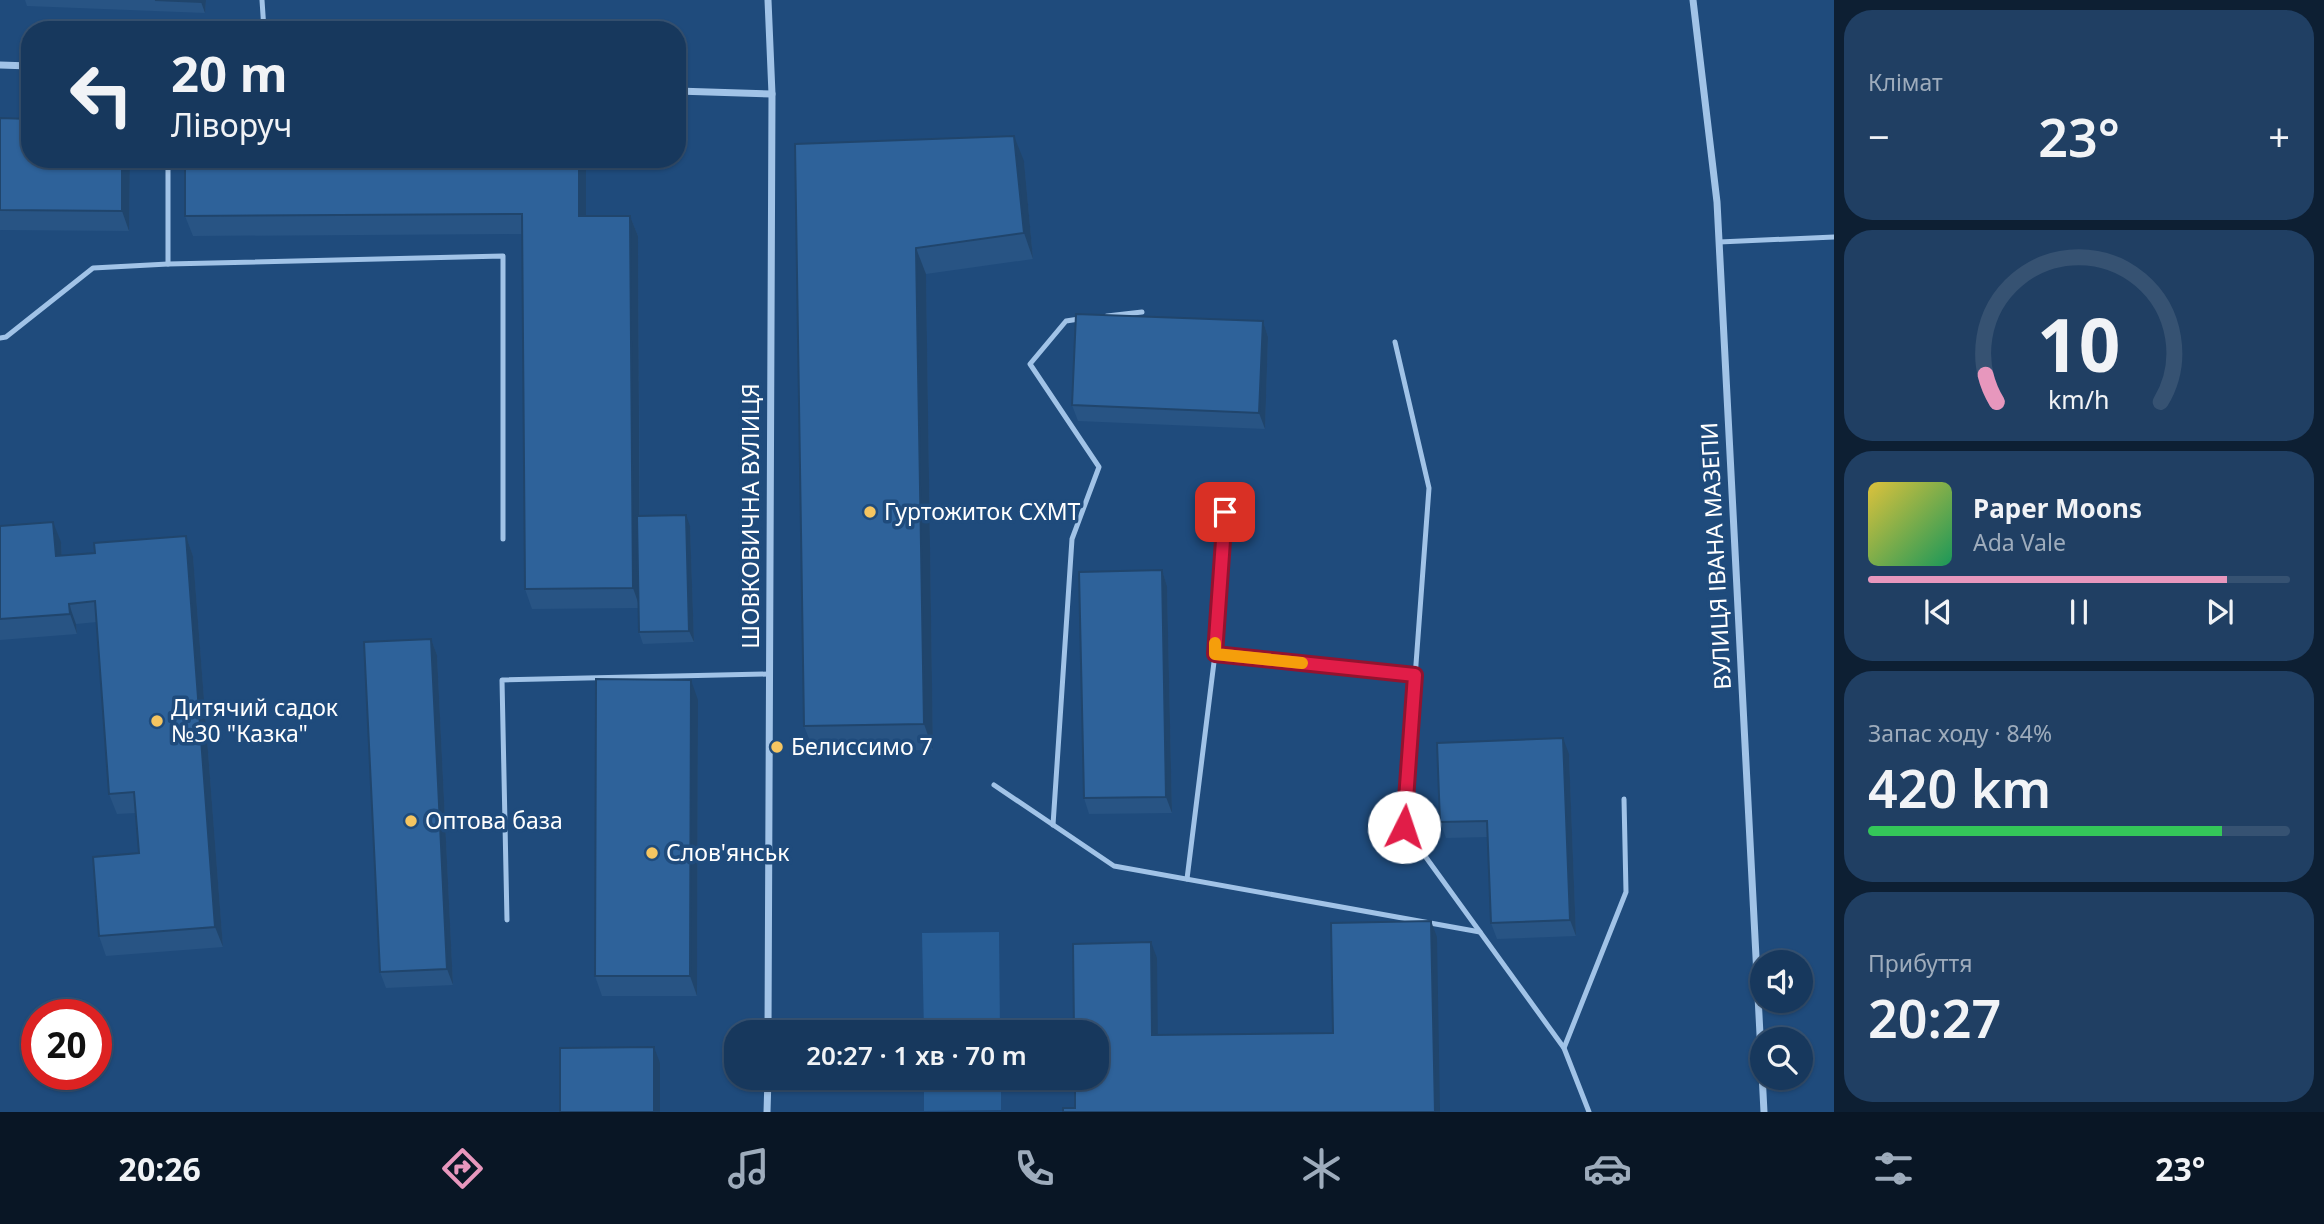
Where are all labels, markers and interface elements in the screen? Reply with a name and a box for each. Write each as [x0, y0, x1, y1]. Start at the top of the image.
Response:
text: 20 m [171, 40, 288, 106]
icon: left [56, 49, 147, 140]
text: Клімат [1868, 66, 1943, 98]
text: 23° [2038, 101, 2120, 172]
text: Ліворуч [171, 103, 292, 146]
text: − [1868, 110, 1890, 162]
text: + [2268, 110, 2290, 162]
text: 10 [2037, 294, 2121, 393]
text: km/h [2048, 381, 2110, 415]
street label: ШОВКОВИЧНА ВУЛИЦЯ [734, 383, 766, 649]
street label: ВУЛИЦЯ ІВАНА МАЗЕПИ [1692, 421, 1738, 691]
pin [1195, 482, 1255, 542]
text: Paper Moons [1973, 490, 2142, 526]
icon: arrive [1206, 493, 1244, 531]
place label: Гуртожиток СХМТ [884, 495, 1081, 527]
marker: Гуртожиток СХМТ [862, 504, 878, 520]
text: Ada Vale [1973, 526, 2066, 558]
icon: previous [1919, 593, 1957, 631]
icon: pause [2060, 593, 2098, 631]
icon: next [2201, 593, 2239, 631]
place label: Дитячий садок №30 "Казка" [171, 691, 339, 749]
marker: Дитячий садок №30 "Казка" [149, 713, 165, 729]
text: Запас ходу · 84% [1868, 717, 2052, 749]
place label: Белиссимо 7 [791, 730, 933, 762]
marker: Белиссимо 7 [769, 739, 785, 755]
text: 420 km [1868, 752, 2051, 823]
position arrow [1367, 790, 1441, 864]
place label: Оптова база [425, 804, 563, 836]
marker: Оптова база [403, 813, 419, 829]
place label: Слов'янськ [666, 836, 790, 868]
marker: Слов'янськ [644, 845, 660, 861]
text: Прибуття [1868, 947, 1973, 979]
map controls [1750, 950, 1813, 1090]
button: sound [1750, 950, 1813, 1013]
text: 20:27 [1868, 982, 2001, 1053]
speed limit sign: 20 [21, 999, 112, 1090]
button: search [1750, 1027, 1813, 1090]
text: 20:27 · 1 хв · 70 m [806, 1037, 1027, 1073]
icon: directions [438, 1144, 487, 1193]
icon: music [724, 1144, 773, 1193]
icon: phone [1010, 1144, 1059, 1193]
icon: climate [1297, 1144, 1346, 1193]
icon: car [1583, 1144, 1632, 1193]
icon: filters [1869, 1144, 1918, 1193]
text: 20:26 [119, 1147, 201, 1190]
text: 23° [2155, 1147, 2205, 1190]

